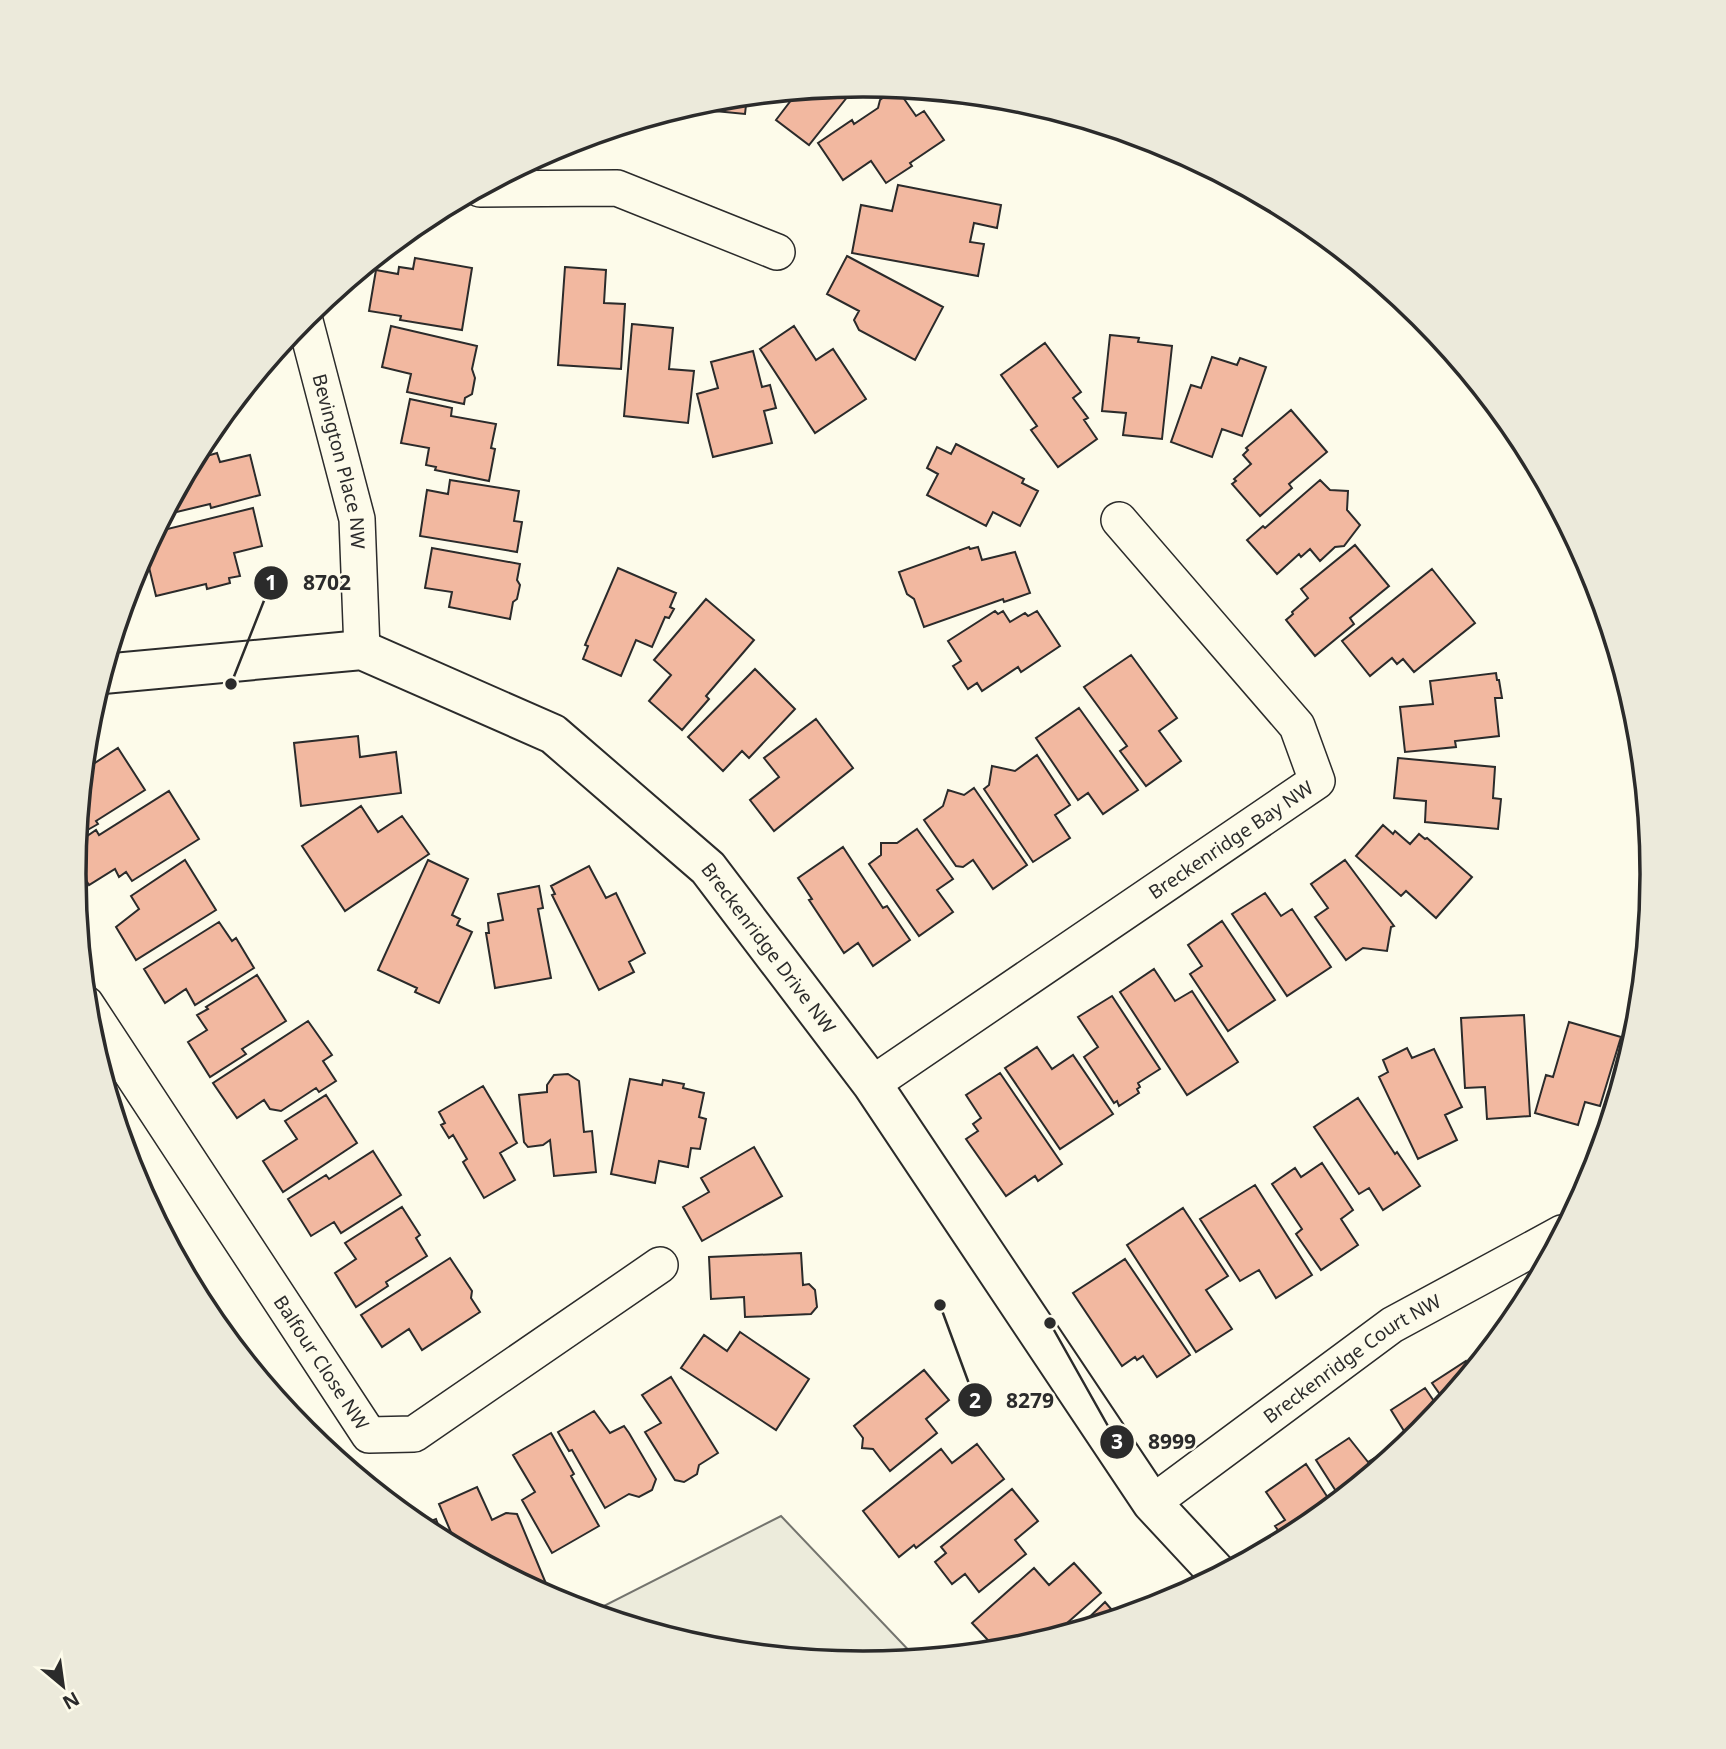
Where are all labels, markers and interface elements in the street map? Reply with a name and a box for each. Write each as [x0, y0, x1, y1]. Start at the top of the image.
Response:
street label: Bevington Place NW [306, 371, 371, 550]
callout: 8702 [254, 562, 365, 604]
text: 1 [265, 568, 277, 596]
text: 8702 [303, 568, 351, 596]
street label: Breckenridge Bay NW [1143, 774, 1318, 905]
street label: Breckenridge Drive NW [695, 857, 842, 1039]
street label: Breckenridge Court NW [1258, 1288, 1446, 1429]
street label: Balfour Close NW [268, 1290, 375, 1435]
callout: 8279 [957, 1379, 1068, 1421]
text: 2 [969, 1386, 981, 1414]
text: 8279 [1006, 1386, 1054, 1414]
callout: 8999 [1099, 1421, 1210, 1463]
text: 3 [1111, 1427, 1123, 1455]
text: 8999 [1148, 1427, 1196, 1455]
north arrow [28, 1651, 98, 1721]
text: N [58, 1686, 84, 1716]

